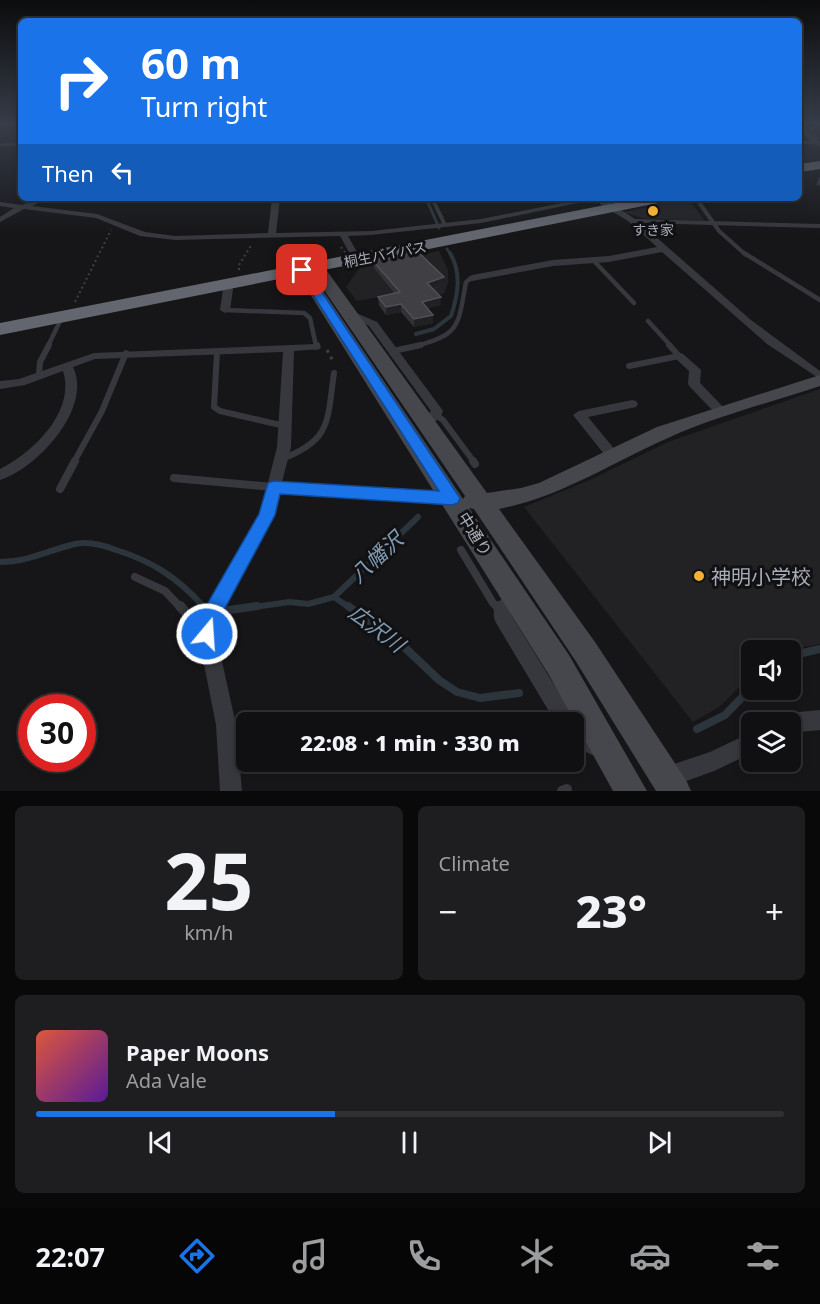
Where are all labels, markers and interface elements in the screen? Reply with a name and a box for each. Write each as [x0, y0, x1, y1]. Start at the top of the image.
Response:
text: 60 m [141, 34, 241, 91]
icon: right [42, 42, 120, 120]
text: Turn right [141, 88, 267, 125]
icon: left [106, 156, 139, 189]
text: Then [42, 158, 94, 188]
marker: すき家 [646, 204, 660, 218]
place label: すき家 [632, 220, 674, 239]
street label: 桐生バイパス [342, 237, 428, 271]
pin [276, 244, 327, 295]
icon: arrive [285, 253, 318, 286]
street label: 中通り [453, 508, 497, 560]
water label: 八幡沢 [343, 523, 411, 589]
place label: 神明小学校 [711, 563, 811, 590]
marker: 神明小学校 [692, 569, 706, 583]
water label: 広沢川 [343, 598, 412, 659]
position arrow [175, 602, 239, 666]
map controls [741, 640, 801, 772]
button: sound [741, 640, 801, 700]
speed limit sign: 30 [18, 694, 96, 772]
button: layers [741, 712, 801, 772]
text: 22:08 · 1 min · 330 m [300, 727, 520, 757]
text: 25 [164, 827, 253, 933]
text: Climate [439, 850, 510, 877]
text: 23° [576, 880, 647, 941]
text: − [439, 889, 457, 934]
text: + [765, 889, 784, 934]
text: km/h [184, 919, 233, 946]
text: Paper Moons [126, 1037, 269, 1067]
text: Ada Vale [126, 1067, 207, 1094]
icon: previous [144, 1126, 177, 1159]
icon: pause [393, 1126, 426, 1159]
icon: next [643, 1126, 676, 1159]
icon: directions [176, 1235, 218, 1277]
icon: music [289, 1235, 331, 1277]
icon: phone [403, 1235, 445, 1277]
icon: climate [516, 1235, 558, 1277]
icon: car [629, 1235, 671, 1277]
icon: filters [742, 1235, 784, 1277]
text: 22:07 [36, 1238, 105, 1275]

